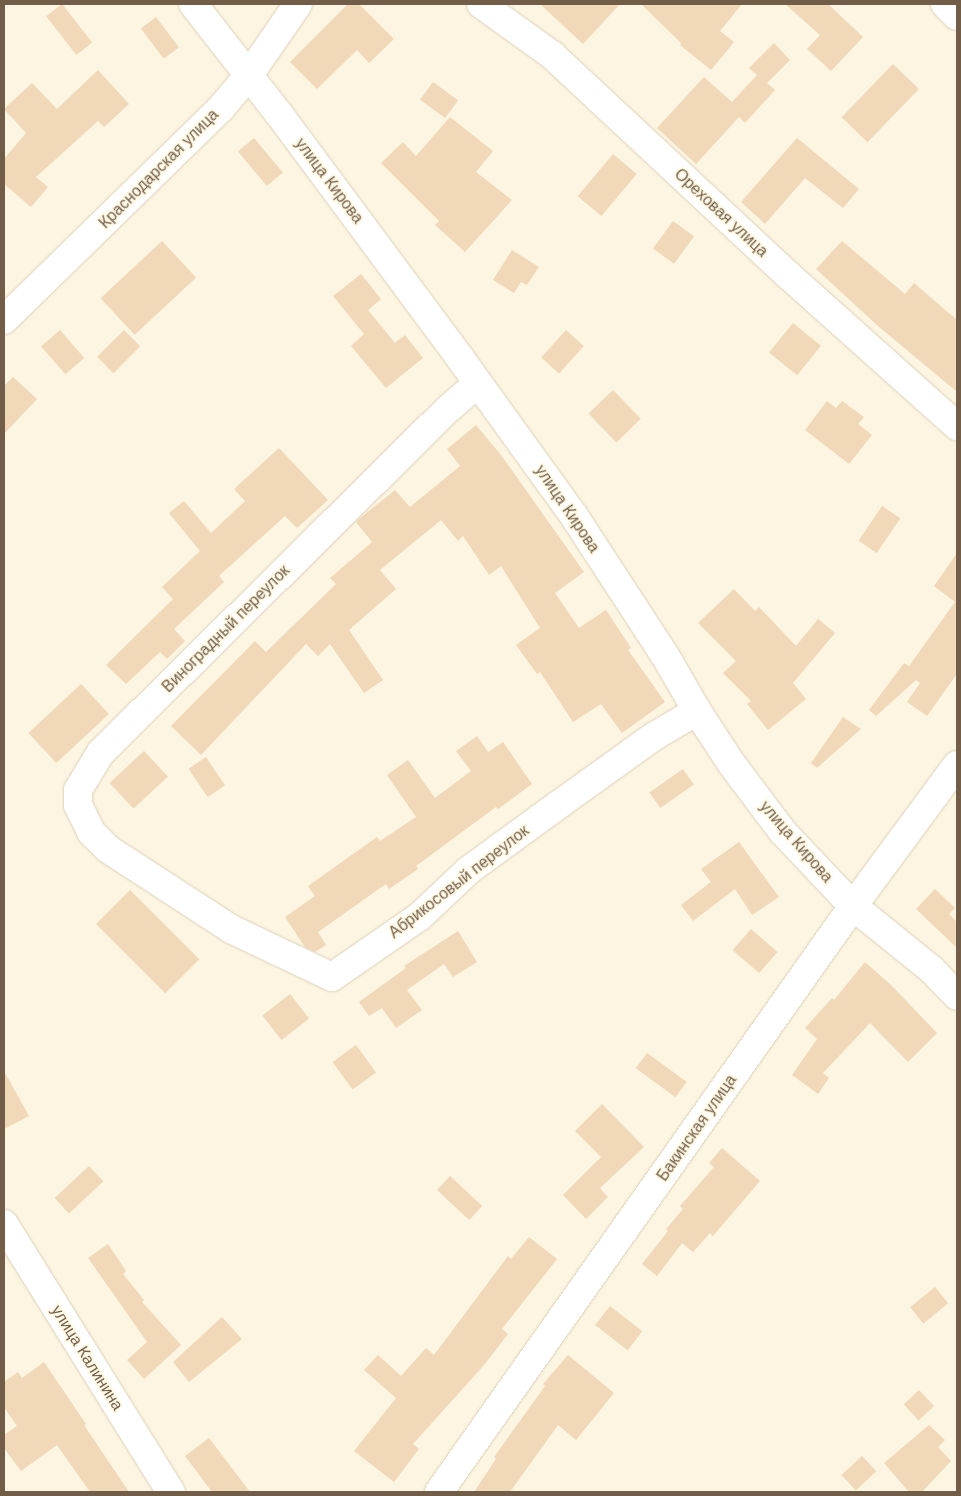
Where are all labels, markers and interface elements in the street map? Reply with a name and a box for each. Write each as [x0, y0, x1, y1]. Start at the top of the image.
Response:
street label: Краснодарская улица [95, 105, 223, 233]
street label: улица Кирова [291, 135, 367, 227]
street label: Ореховая улица [670, 165, 772, 261]
street label: улица Кирова [531, 461, 603, 557]
street label: Виноградный переулок [158, 561, 294, 697]
street label: улица Кирова [755, 797, 837, 887]
street label: Абрикосовый переулок [385, 821, 533, 943]
street label: Бакинская улица [653, 1071, 741, 1185]
street label: улица Калинина [47, 1302, 127, 1414]

